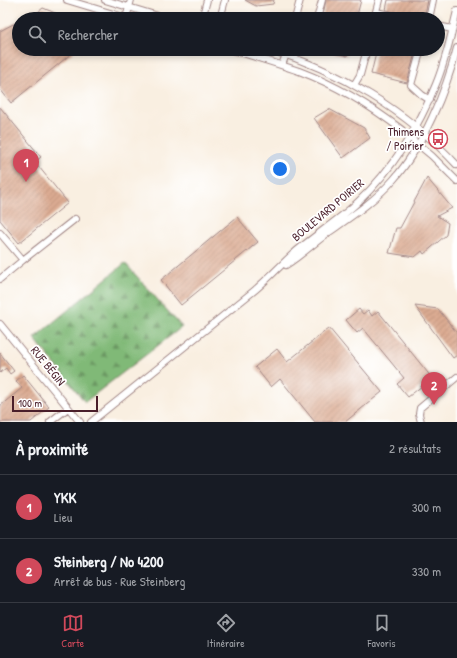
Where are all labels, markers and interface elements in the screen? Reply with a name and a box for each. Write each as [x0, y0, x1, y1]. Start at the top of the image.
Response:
search box [12, 12, 445, 56]
icon: search [26, 23, 48, 45]
text: Rechercher [58, 24, 119, 45]
place label: Thimens / Poirier [386, 123, 424, 154]
bus stop icon: Thimens / Poirier [427, 128, 449, 150]
pin: 1 [13, 149, 39, 182]
your location [270, 159, 290, 179]
street label: BOULEVARD POIRIER [288, 174, 368, 245]
street label: RUE BÉGIN [27, 342, 70, 389]
pin: 2 [421, 372, 447, 405]
scale bar [12, 394, 98, 413]
text: 100 m [18, 396, 42, 410]
text: À proximité [16, 437, 88, 460]
text: 2 résultats [389, 439, 441, 457]
text: YKK [54, 487, 76, 508]
text: 1 [27, 498, 31, 516]
text: 300 m [412, 498, 441, 516]
text: Lieu [54, 508, 72, 526]
text: Steinberg / No 4200 [54, 551, 164, 572]
text: 2 [26, 562, 32, 580]
text: 330 m [412, 562, 441, 580]
text: Arrêt de bus · Rue Steinberg [54, 572, 185, 590]
tab: Carte [61, 612, 84, 650]
tab: Itinéraire [207, 612, 245, 650]
tab: Favoris [367, 612, 396, 650]

